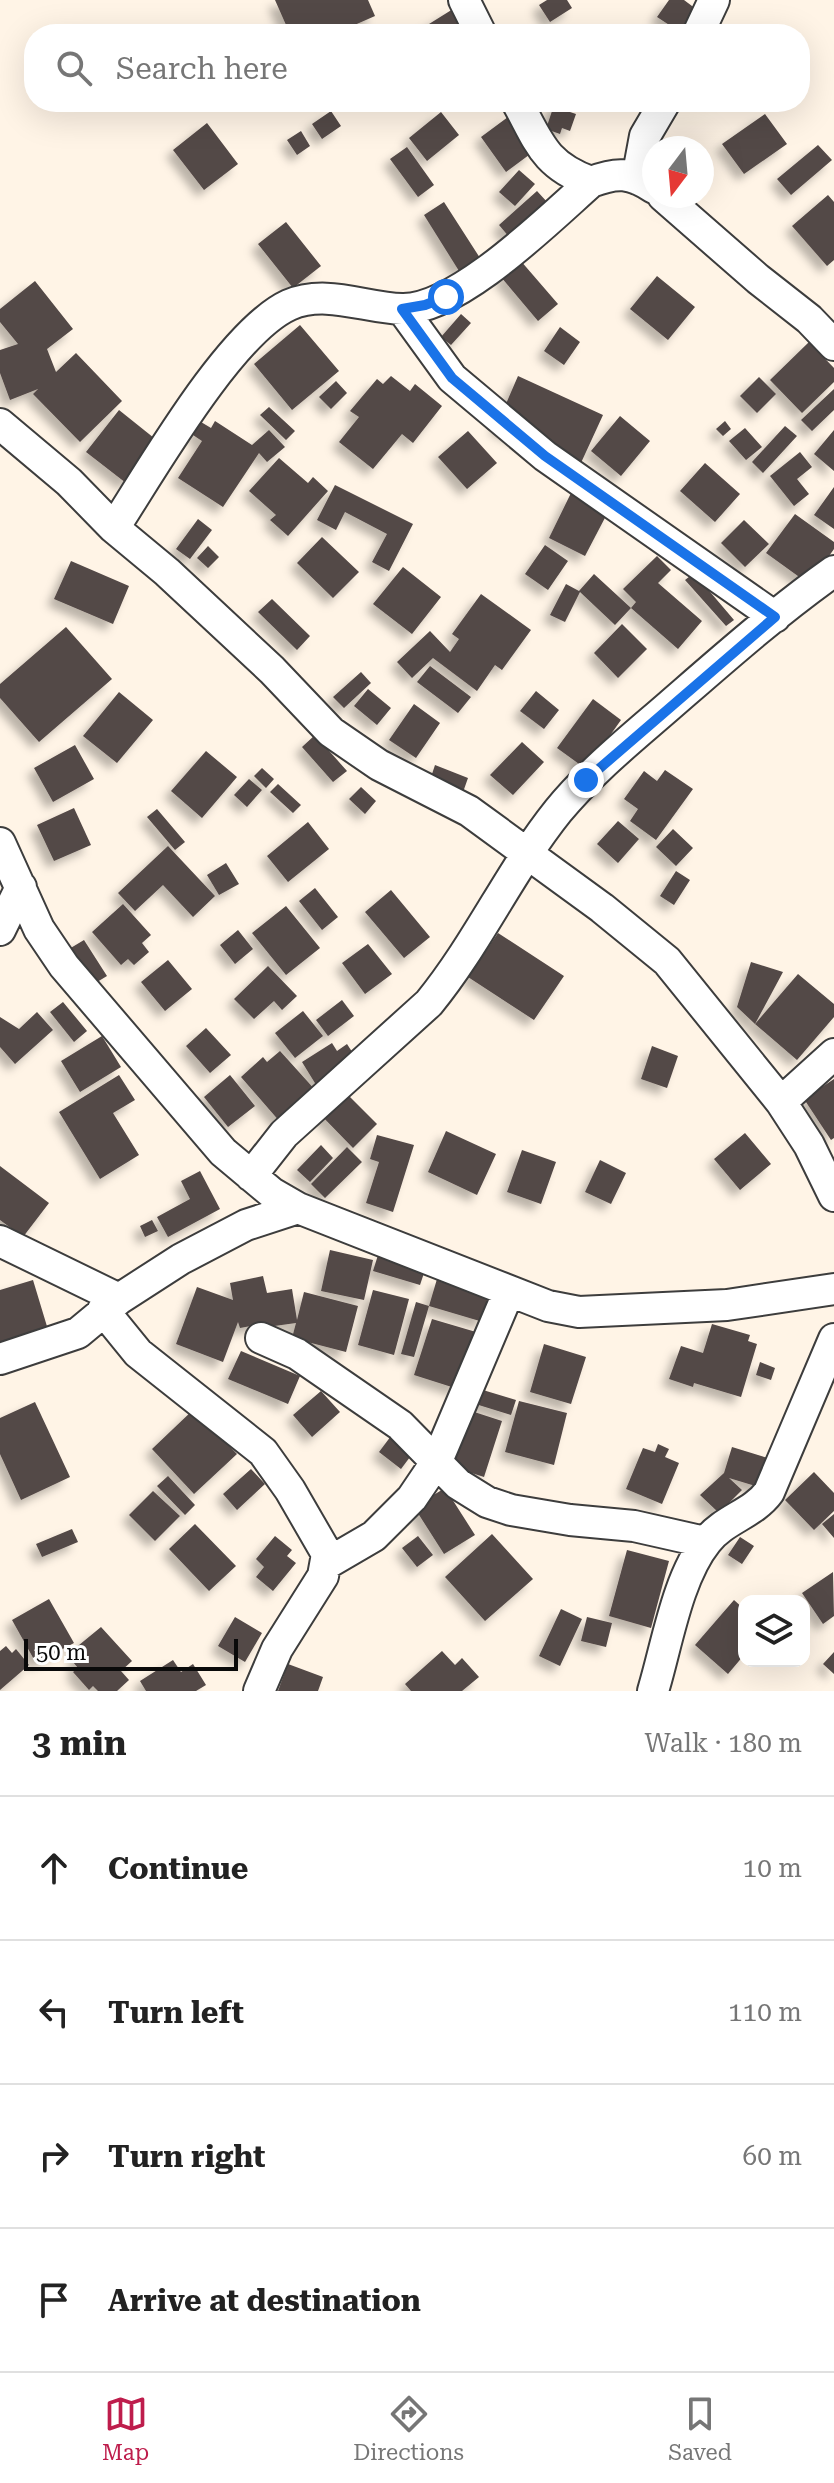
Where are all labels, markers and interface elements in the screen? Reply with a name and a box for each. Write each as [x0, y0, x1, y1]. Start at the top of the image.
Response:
search box [24, 24, 810, 112]
icon: search [52, 46, 96, 90]
text: Search here [116, 51, 288, 86]
north arrow [642, 136, 714, 208]
route start [428, 279, 464, 315]
route end [568, 762, 604, 798]
map controls [738, 1595, 810, 1667]
button: layers [738, 1595, 810, 1667]
scale bar [24, 1635, 238, 1671]
text: 50 m [36, 1640, 86, 1665]
text: 3 min [32, 1723, 127, 1763]
text: Walk · 180 m [644, 1728, 802, 1758]
icon: ahead [32, 1846, 76, 1890]
text: Continue [108, 1851, 248, 1886]
text: 10 m [743, 1853, 802, 1883]
icon: left [32, 1990, 76, 2034]
text: Turn left [108, 1995, 244, 2030]
text: 110 m [728, 1997, 802, 2027]
icon: right [32, 2134, 76, 2178]
text: Turn right [108, 2139, 265, 2174]
text: 60 m [743, 2141, 802, 2171]
icon: arrive [32, 2278, 76, 2322]
text: Arrive at destination [108, 2283, 421, 2318]
tab: Map [102, 2392, 149, 2465]
tab: Directions [353, 2392, 464, 2465]
tab: Saved [668, 2392, 732, 2465]

